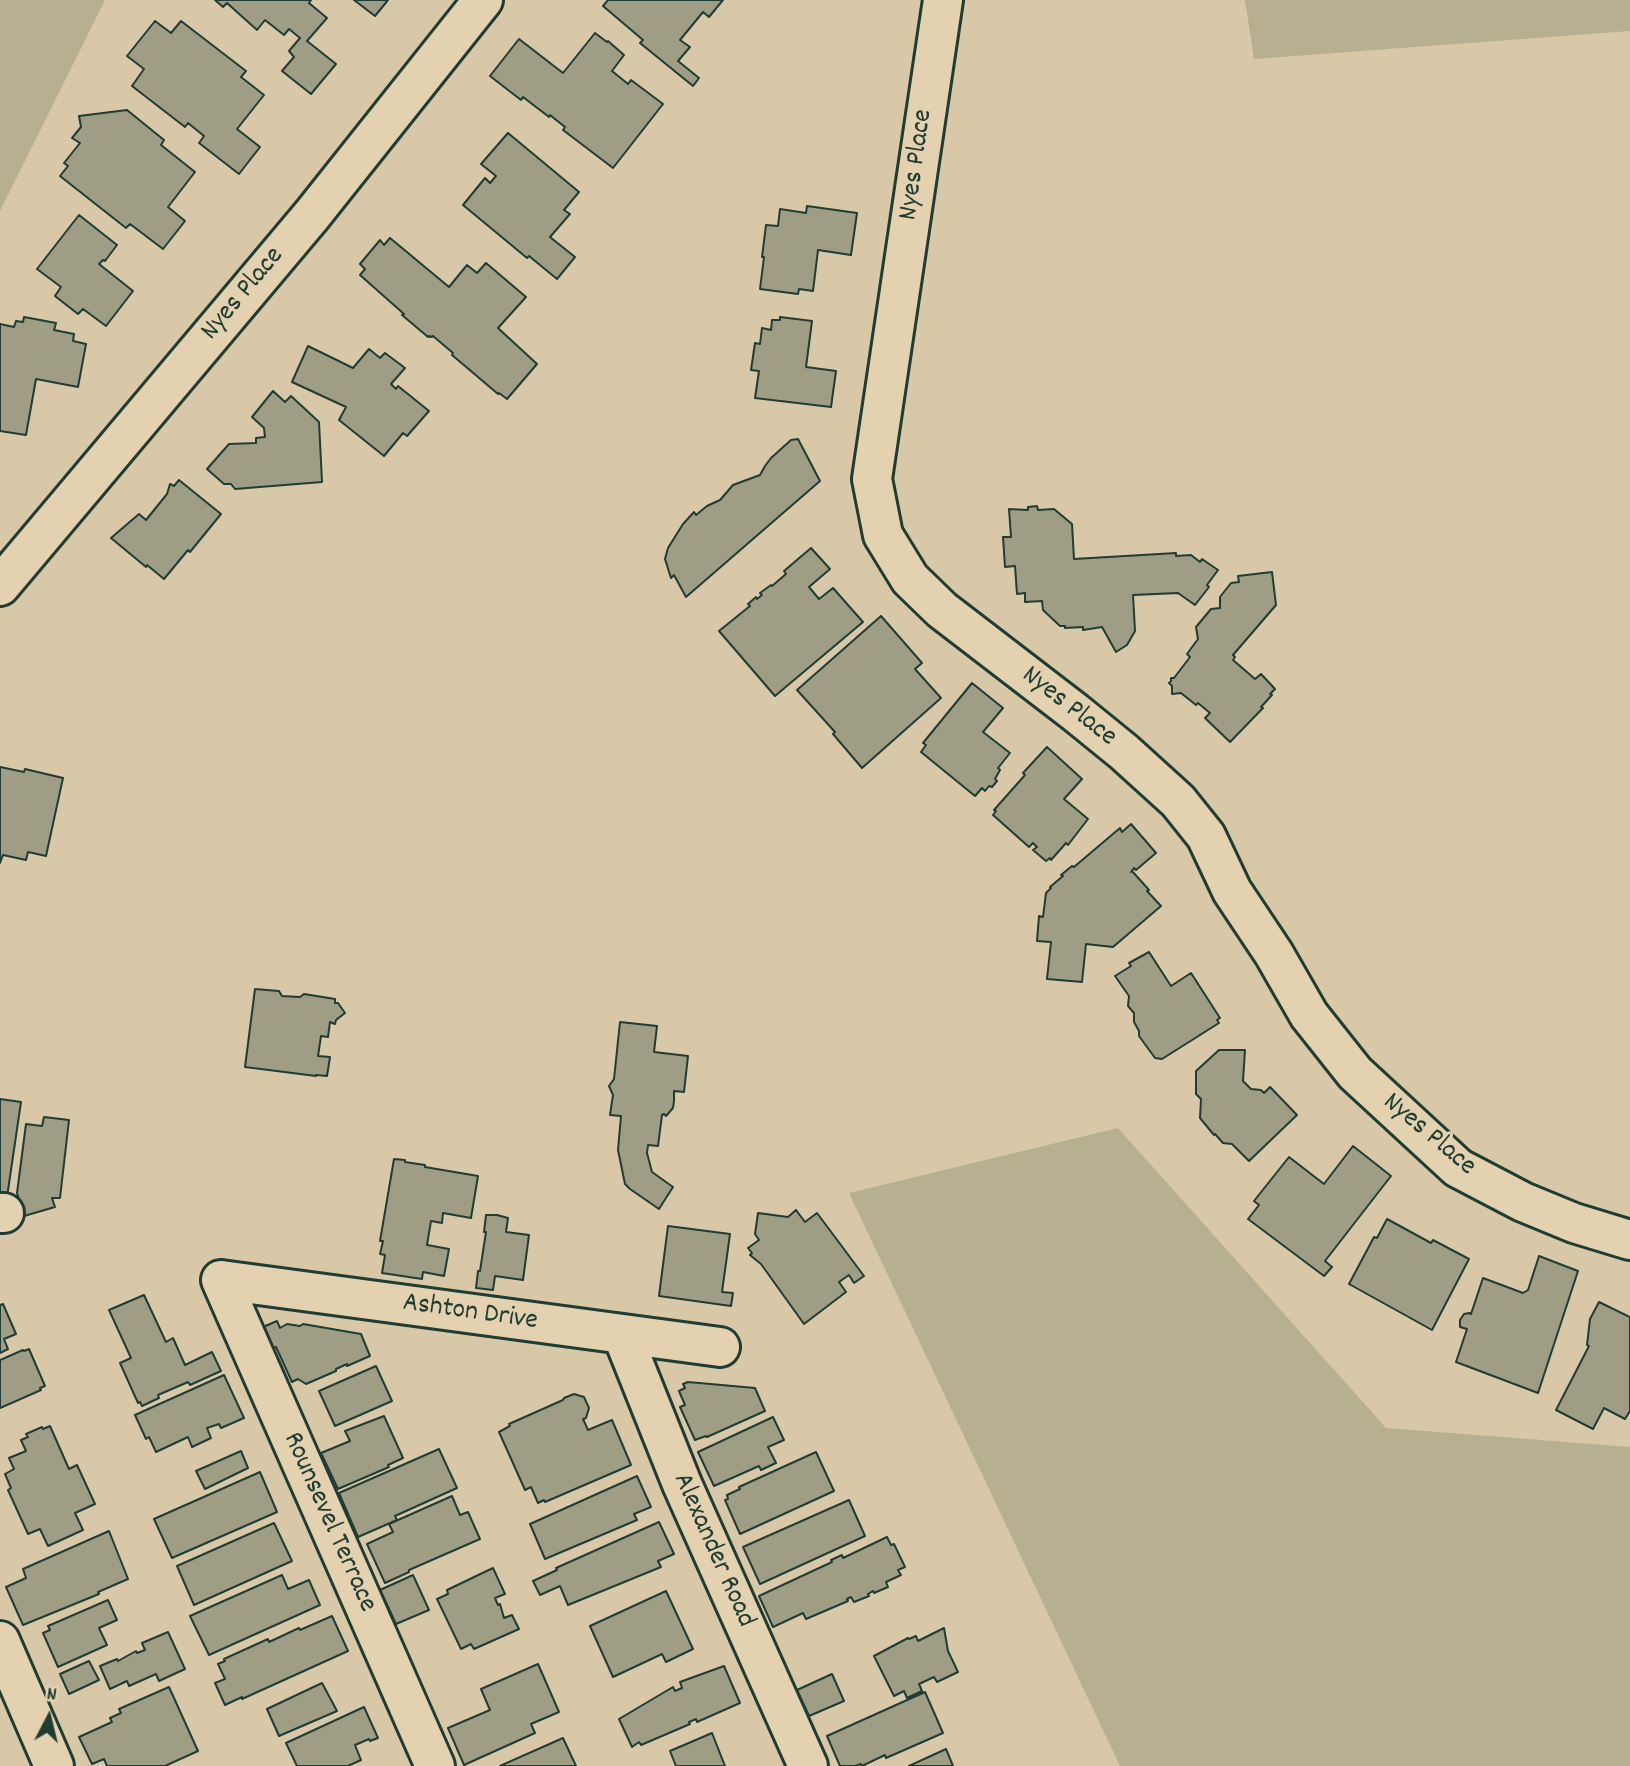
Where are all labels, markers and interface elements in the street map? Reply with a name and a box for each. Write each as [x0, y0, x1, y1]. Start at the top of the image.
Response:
street label: Nyes Place [894, 107, 942, 223]
street label: Nyes Place [195, 241, 293, 349]
street label: Nyes Place [1014, 660, 1122, 756]
street label: Nyes Place [1374, 1087, 1482, 1185]
street label: Ashton Drive [400, 1288, 540, 1340]
street label: Rounsevel Terrace [273, 1428, 383, 1618]
street label: Alexander Road [663, 1469, 761, 1633]
north arrow [14, 1682, 84, 1752]
text: N [45, 1682, 58, 1710]

